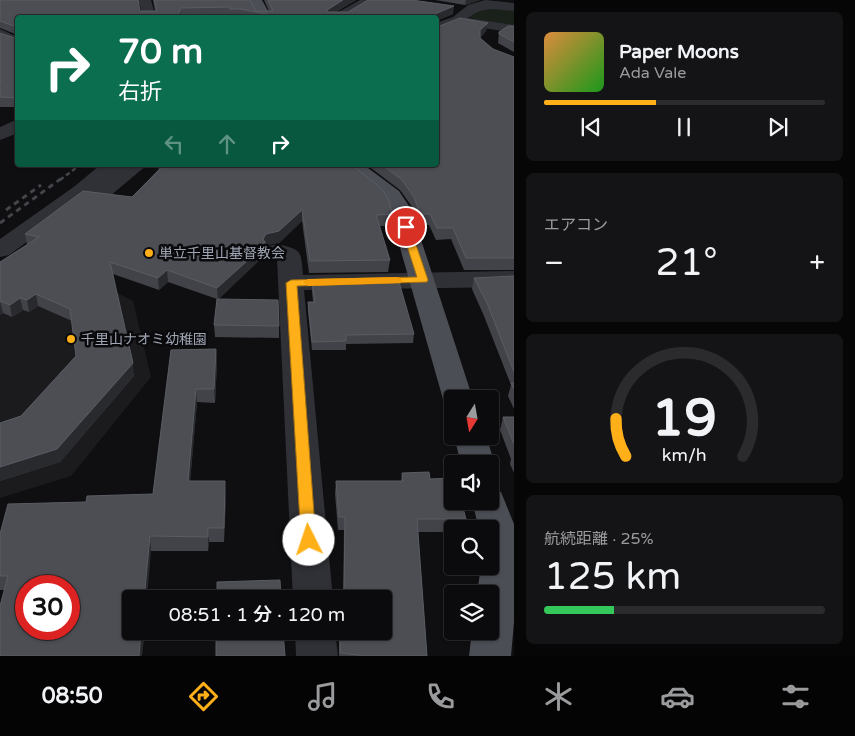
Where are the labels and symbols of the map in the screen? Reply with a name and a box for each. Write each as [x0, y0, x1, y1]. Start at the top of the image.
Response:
pin [385, 206, 427, 248]
place label: 単立千里山基督教会 [159, 245, 285, 262]
marker: 単立千里山基督教会 [143, 247, 155, 259]
place label: 千里山ナオミ幼稚園 [81, 331, 207, 348]
marker: 千里山ナオミ幼稚園 [65, 333, 77, 345]
north arrow [444, 390, 499, 445]
position arrow [282, 513, 334, 565]
speed limit sign: 30 [15, 575, 80, 640]

